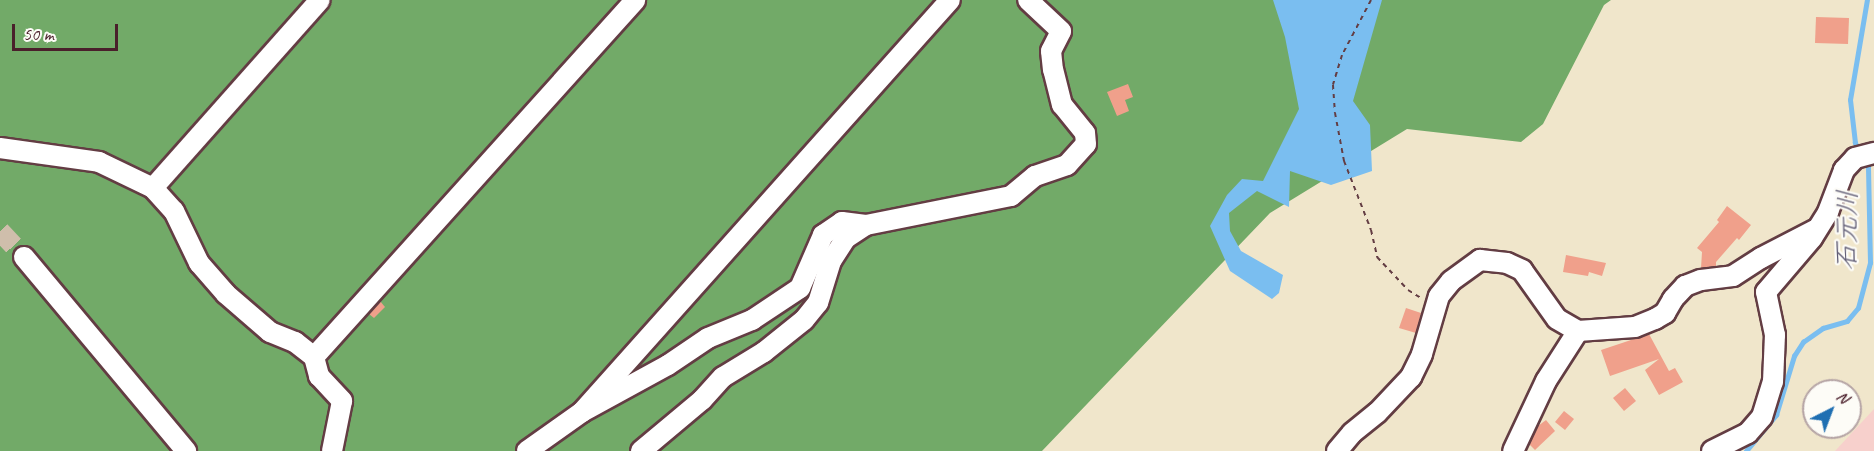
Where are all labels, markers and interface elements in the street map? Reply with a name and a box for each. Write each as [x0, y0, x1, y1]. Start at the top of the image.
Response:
scale bar [15, 12, 122, 50]
text: 50 m [23, 23, 54, 45]
water label: 石元川 [1830, 189, 1864, 271]
north arrow [1802, 379, 1862, 439]
text: N [1832, 386, 1853, 408]

